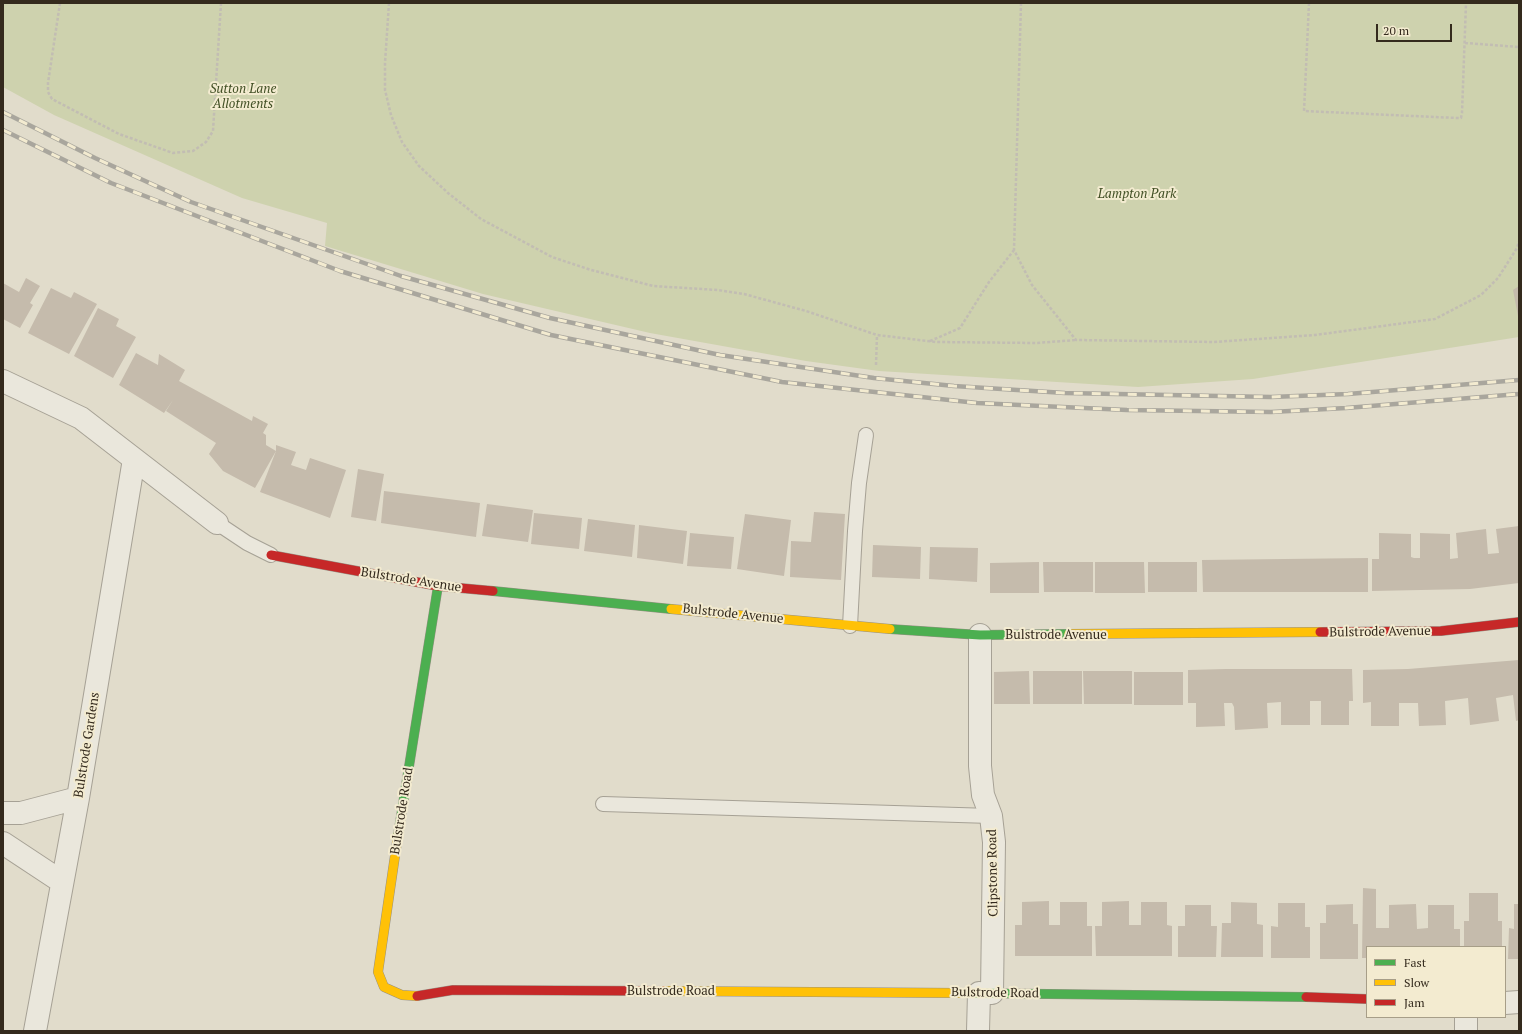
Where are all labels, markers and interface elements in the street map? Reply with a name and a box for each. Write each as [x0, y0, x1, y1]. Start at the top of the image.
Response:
scale bar [1378, 16, 1454, 42]
text: 20 m [1383, 23, 1409, 38]
park label: Sutton Lane Allotments [210, 81, 276, 112]
park label: Lampton Park [1098, 186, 1176, 202]
street label: Bulstrode Avenue [360, 564, 462, 596]
street label: Bulstrode Avenue [682, 601, 784, 627]
street label: Bulstrode Avenue [1329, 623, 1431, 641]
street label: Bulstrode Avenue [1005, 627, 1107, 643]
street label: Bulstrode Gardens [71, 691, 103, 799]
street label: Bulstrode Road [387, 766, 417, 856]
street label: Clipstone Road [984, 829, 1002, 917]
legend [1366, 946, 1506, 1018]
text: Fast [1404, 955, 1426, 970]
text: Slow [1404, 975, 1429, 990]
street label: Bulstrode Road [627, 983, 715, 999]
street label: Bulstrode Road [951, 984, 1039, 1002]
text: Jam [1404, 995, 1425, 1010]

